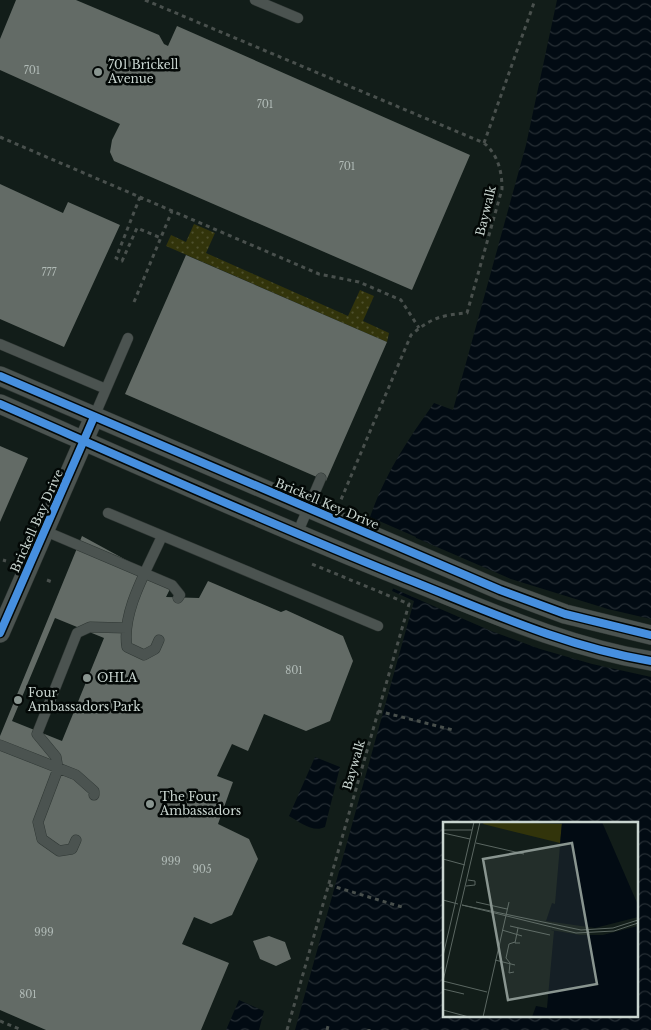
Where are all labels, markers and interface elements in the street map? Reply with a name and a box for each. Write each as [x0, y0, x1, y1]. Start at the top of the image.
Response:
place label: 701 Brickell Avenue [107, 57, 179, 86]
house number: 701 [24, 64, 40, 77]
marker: 701 Brickell Avenue [92, 66, 104, 78]
house number: 701 [257, 98, 273, 111]
house number: 701 [339, 160, 355, 173]
street label: Baywalk [472, 184, 499, 238]
house number: 777 [41, 266, 58, 279]
street label: Brickell Bay Drive [7, 467, 66, 575]
street label: Brickell Key Drive [273, 475, 381, 532]
house number: 801 [285, 664, 303, 677]
place label: OHLA [97, 670, 138, 685]
marker: OHLA [81, 672, 93, 684]
place label: Four Ambassadors Park [27, 685, 141, 714]
marker: Four Ambassadors Park [12, 694, 24, 706]
street label: Baywalk [339, 738, 368, 792]
place label: The Four Ambassadors [159, 789, 241, 818]
marker: The Four Ambassadors [144, 798, 156, 810]
inset map [443, 822, 638, 1018]
house number: 999 [161, 855, 181, 868]
house number: 905 [192, 863, 212, 876]
house number: 999 [34, 926, 54, 939]
house number: 801 [19, 988, 37, 1001]

